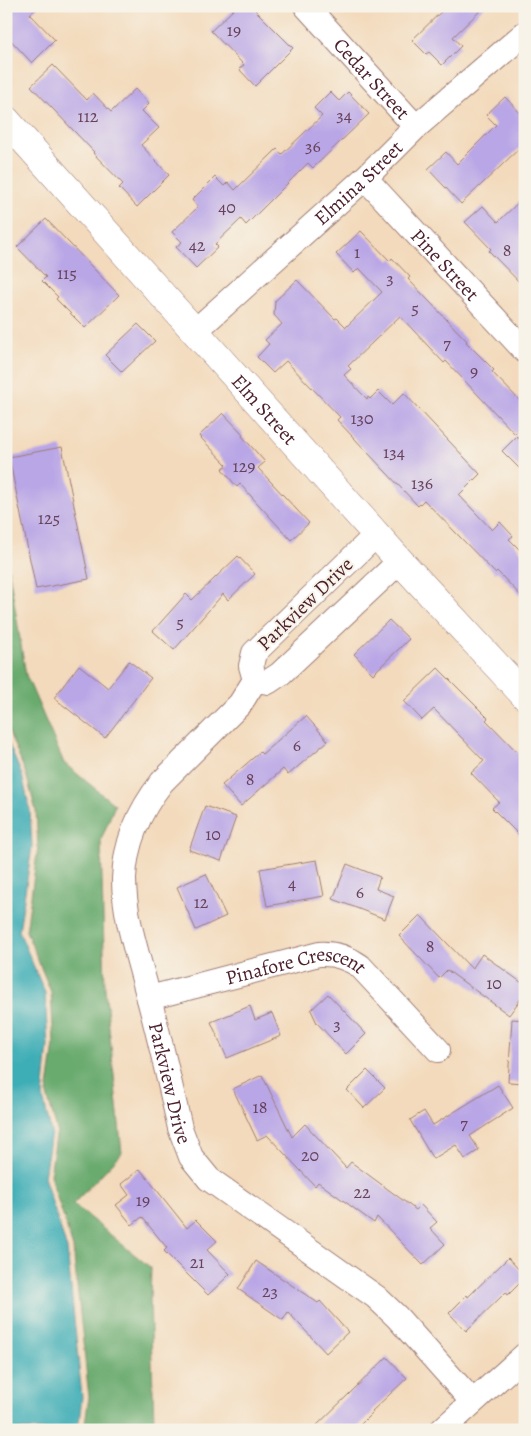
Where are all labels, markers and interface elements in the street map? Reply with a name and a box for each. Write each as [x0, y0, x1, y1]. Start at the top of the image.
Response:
house number: 19 [227, 18, 241, 42]
street label: Cedar Street [328, 32, 416, 126]
house number: 34 [336, 103, 352, 127]
house number: 112 [78, 104, 99, 128]
house number: 36 [305, 134, 321, 158]
street label: Elmina Street [308, 134, 409, 231]
house number: 40 [218, 195, 236, 219]
street label: Pine Street [405, 223, 486, 307]
house number: 42 [189, 233, 206, 257]
house number: 8 [503, 238, 511, 262]
house number: 1 [354, 240, 360, 264]
house number: 115 [57, 261, 77, 285]
house number: 3 [386, 266, 394, 290]
house number: 5 [411, 296, 419, 320]
house number: 7 [443, 331, 451, 355]
house number: 9 [470, 359, 478, 383]
street label: Elm Street [226, 368, 304, 451]
house number: 130 [350, 406, 374, 430]
house number: 134 [383, 440, 405, 464]
house number: 129 [233, 454, 255, 478]
house number: 136 [411, 471, 433, 495]
house number: 125 [38, 506, 60, 530]
street label: Parkview Drive [251, 551, 359, 657]
house number: 5 [176, 610, 184, 634]
house number: 6 [293, 733, 301, 757]
house number: 8 [246, 767, 254, 791]
house number: 10 [205, 822, 221, 846]
house number: 4 [288, 871, 296, 895]
house number: 6 [356, 880, 364, 904]
house number: 12 [194, 890, 209, 914]
house number: 8 [426, 934, 434, 958]
street label: Pinafore Crescent [223, 940, 374, 991]
house number: 10 [486, 971, 502, 995]
house number: 3 [333, 1012, 341, 1036]
street label: Parkview Drive [142, 1019, 198, 1148]
house number: 18 [253, 1095, 267, 1119]
house number: 7 [460, 1111, 468, 1135]
house number: 20 [301, 1143, 319, 1167]
house number: 22 [353, 1180, 371, 1204]
house number: 19 [136, 1188, 150, 1212]
house number: 21 [190, 1250, 204, 1274]
house number: 23 [262, 1279, 278, 1303]

